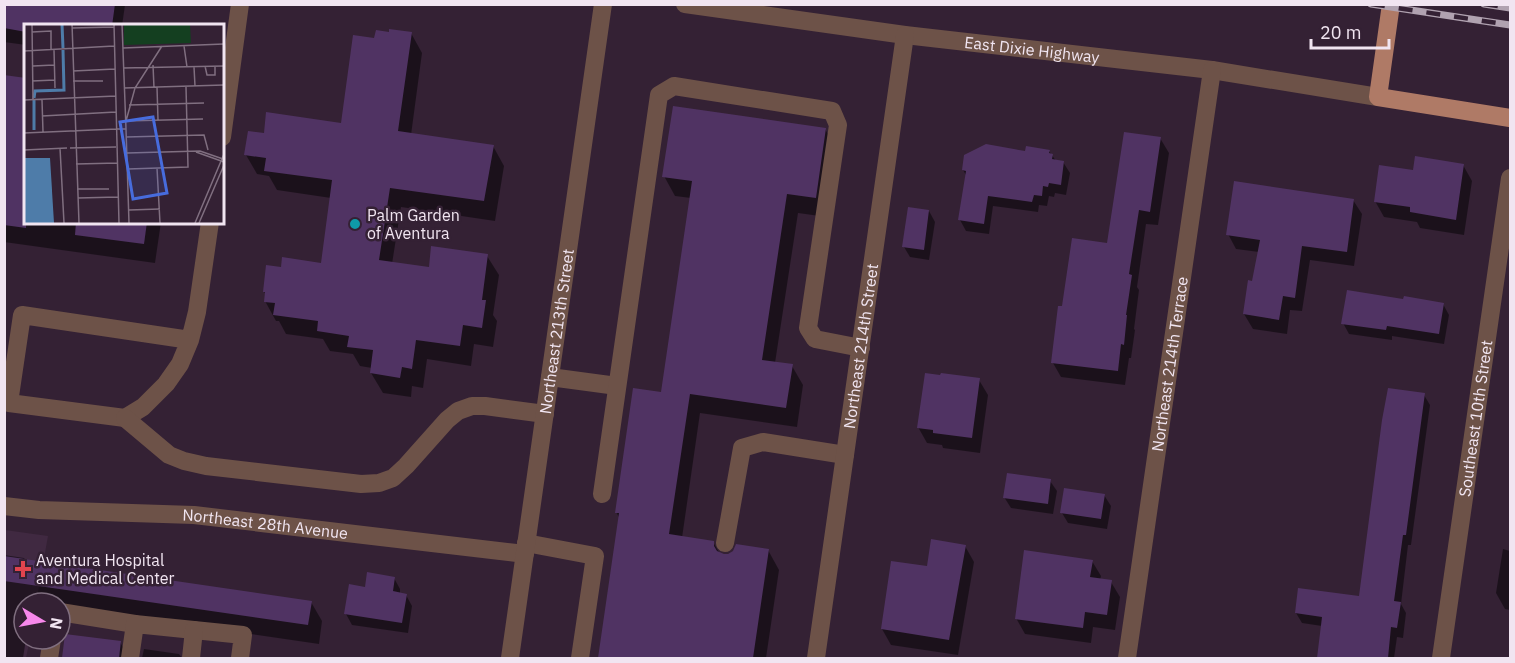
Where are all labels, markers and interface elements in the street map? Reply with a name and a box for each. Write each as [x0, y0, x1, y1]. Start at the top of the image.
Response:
scale bar [1311, 12, 1389, 50]
text: 20 m [1320, 21, 1362, 44]
inset map [24, 24, 224, 224]
street label: East Dixie Highway [963, 32, 1101, 67]
place label: Palm Garden of Aventura [367, 205, 460, 243]
marker: Palm Garden of Aventura [348, 217, 362, 231]
street label: Northeast 213th Street [535, 247, 578, 415]
street label: Northeast 214th Street [839, 262, 882, 430]
street label: Northeast 214th Terrace [1147, 275, 1192, 453]
street label: Southeast 10th Street [1454, 339, 1497, 498]
street label: Northeast 28th Avenue [182, 505, 349, 543]
place label: Aventura Hospital and Medical Center [36, 550, 175, 588]
marker: Aventura Hospital and Medical Center [14, 560, 32, 578]
north arrow [12, 591, 72, 651]
text: N [46, 616, 68, 631]

